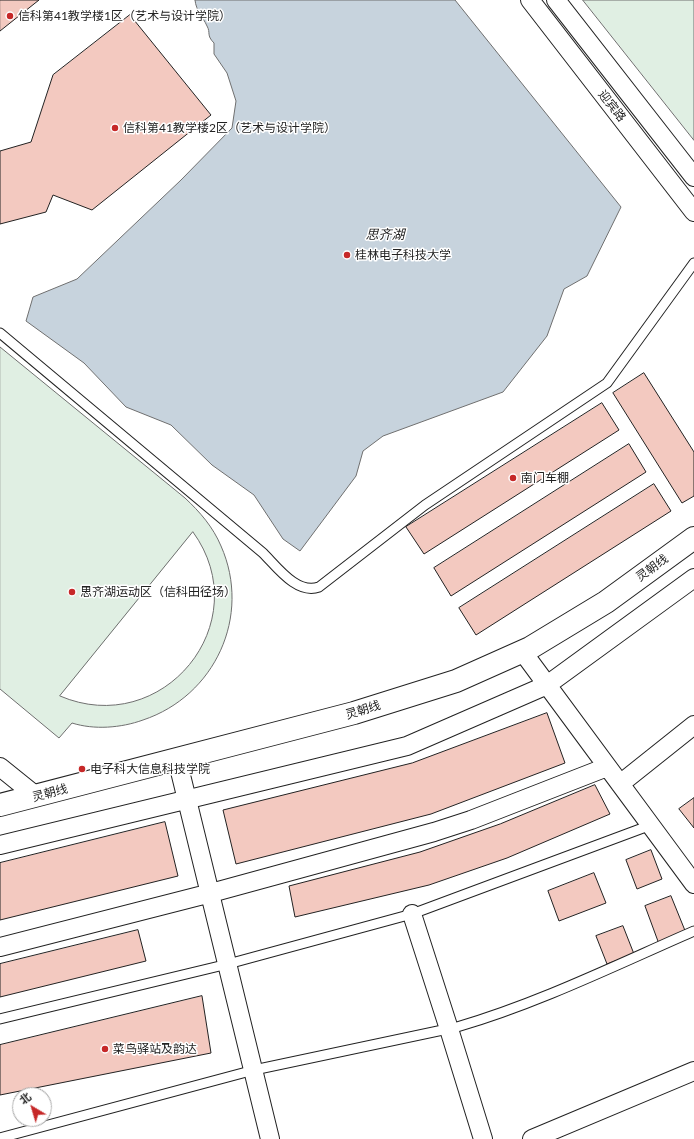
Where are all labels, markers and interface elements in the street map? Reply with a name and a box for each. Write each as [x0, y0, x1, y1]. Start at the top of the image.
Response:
place label: 信科第41教学楼1区（艺术与设计学院） [18, 9, 231, 23]
marker: 信科第41教学楼1区（艺术与设计学院） [5, 11, 15, 21]
street label: 迎宾路 [595, 87, 629, 125]
place label: 信科第41教学楼2区（艺术与设计学院） [123, 121, 336, 135]
marker: 信科第41教学楼2区（艺术与设计学院） [110, 123, 120, 133]
water label: 思齐湖 [366, 227, 404, 243]
place label: 桂林电子科技大学 [355, 248, 451, 262]
marker: 桂林电子科技大学 [342, 250, 352, 260]
place label: 南门车棚 [521, 471, 569, 485]
marker: 南门车棚 [508, 473, 518, 483]
street label: 灵朝线 [633, 552, 671, 584]
place label: 思齐湖运动区（信科田径场） [80, 585, 236, 599]
marker: 思齐湖运动区（信科田径场） [67, 587, 77, 597]
street label: 灵朝线 [344, 698, 382, 722]
place label: 电子科大信息科技学院 [90, 762, 210, 776]
marker: 电子科大信息科技学院 [77, 764, 87, 774]
street label: 灵朝线 [31, 781, 69, 805]
place label: 菜鸟驿站及韵达 [113, 1042, 197, 1056]
marker: 菜鸟驿站及韵达 [100, 1044, 110, 1054]
north arrow [12, 1087, 52, 1127]
text: 北 [17, 1089, 33, 1106]

